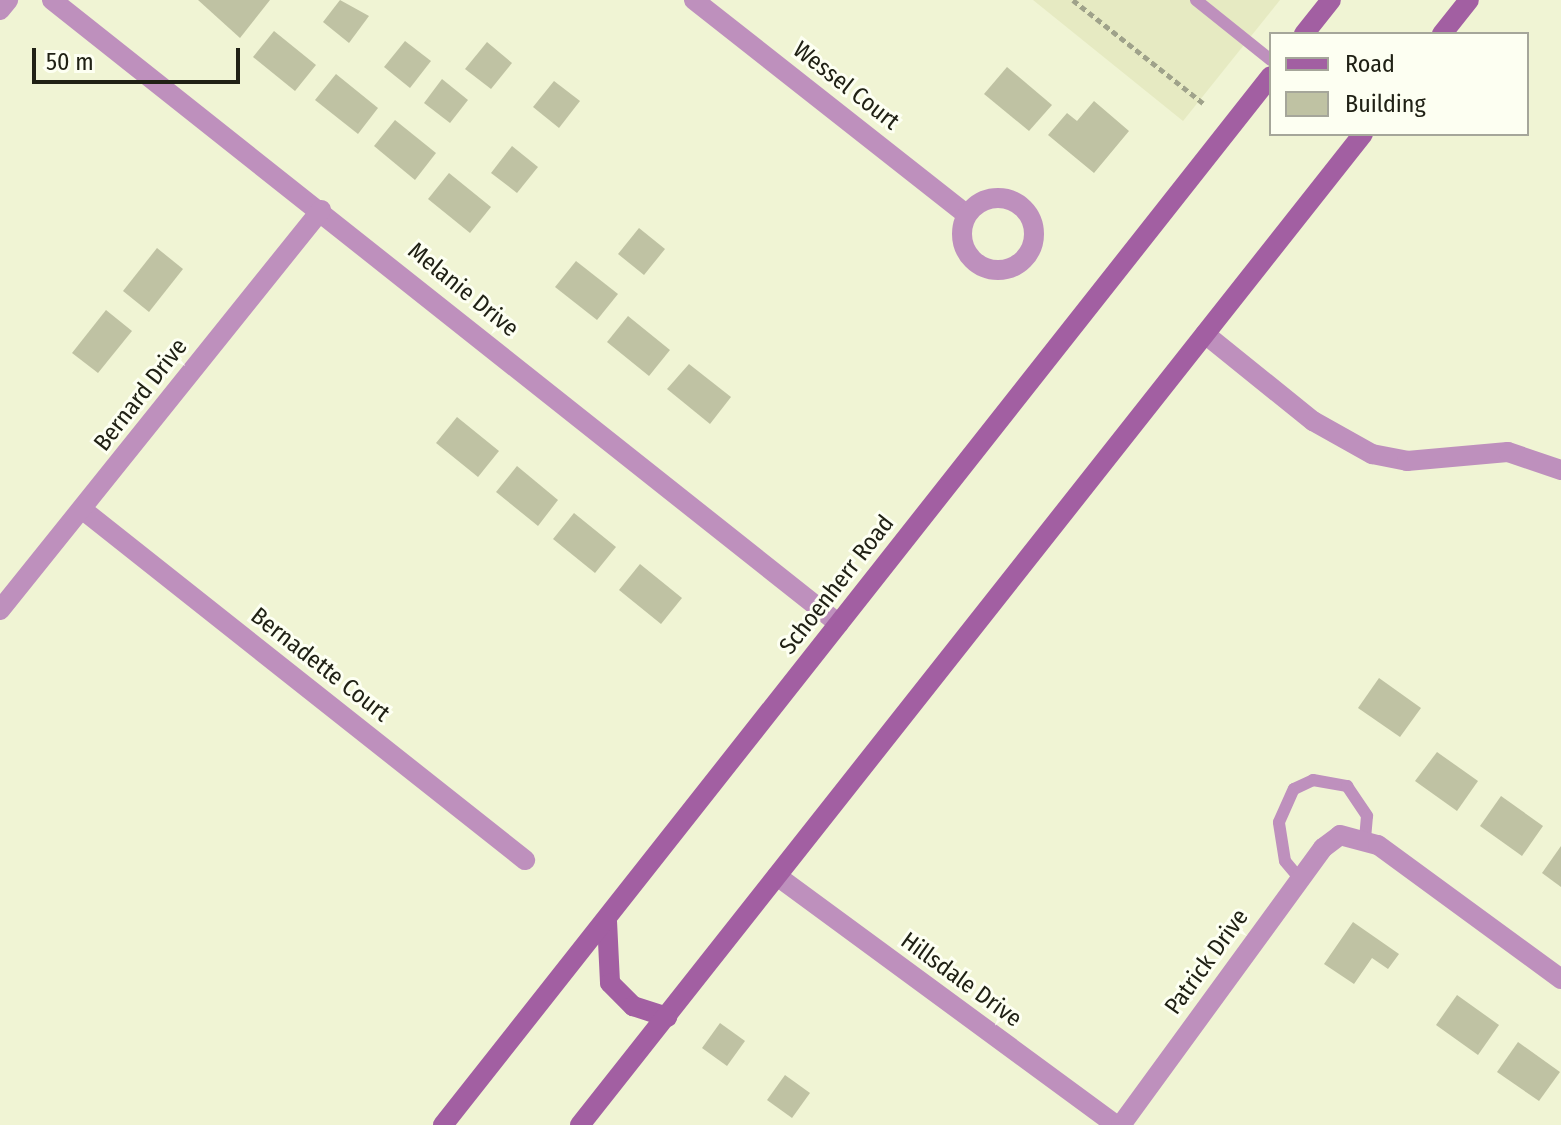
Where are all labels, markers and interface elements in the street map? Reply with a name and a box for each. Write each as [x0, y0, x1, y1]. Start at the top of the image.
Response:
scale bar [36, 32, 244, 82]
legend [1269, 32, 1529, 136]
street label: Wessel Court [787, 36, 905, 136]
text: 50 m [46, 48, 94, 76]
text: Road [1345, 50, 1395, 78]
text: Building [1345, 90, 1426, 118]
street label: Melanie Drive [402, 237, 524, 343]
street label: Bernard Drive [88, 333, 194, 457]
street label: Schoenherr Road [774, 510, 900, 660]
street label: Bernadette Court [245, 602, 395, 728]
street label: Patrick Drive [1159, 904, 1255, 1020]
street label: Hillsdale Drive [895, 926, 1027, 1034]

